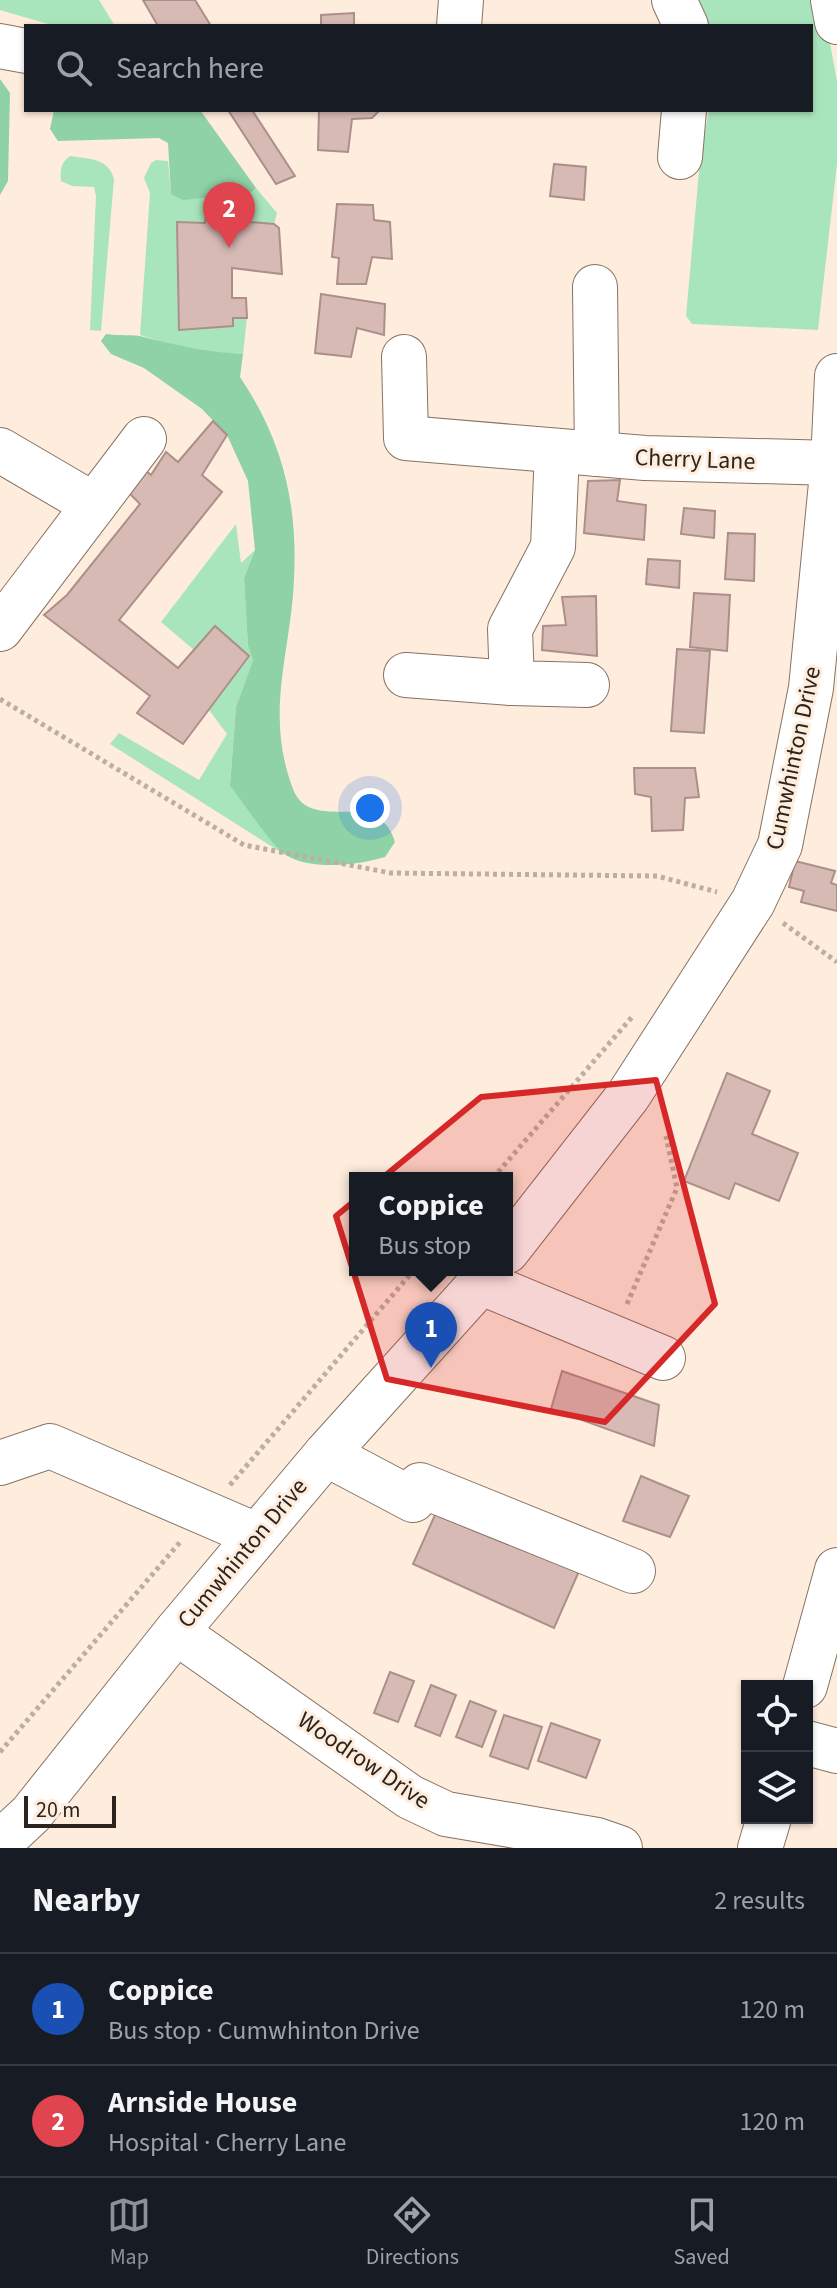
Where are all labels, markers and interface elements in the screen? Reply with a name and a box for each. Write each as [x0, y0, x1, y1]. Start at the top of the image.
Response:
search box [24, 24, 813, 112]
icon: search [52, 46, 96, 90]
text: Search here [116, 47, 264, 90]
pin: 2 [203, 182, 255, 248]
street label: Cherry Lane [634, 440, 756, 479]
street label: Cumwhinton Drive [757, 663, 830, 853]
your location [350, 788, 390, 828]
popup [349, 1172, 513, 1276]
text: Coppice [378, 1184, 484, 1227]
text: Bus stop [378, 1227, 471, 1264]
pin: 1 [405, 1302, 457, 1368]
street label: Cumwhinton Drive [169, 1471, 316, 1636]
map controls [741, 1680, 813, 1824]
button: locate [741, 1680, 813, 1752]
street label: Woodrow Drive [290, 1703, 437, 1818]
button: layers [741, 1752, 813, 1824]
scale bar [24, 1792, 116, 1828]
text: 20 m [36, 1794, 81, 1826]
text: Nearby [32, 1876, 140, 1925]
text: 2 results [714, 1882, 805, 1919]
text: Coppice [108, 1969, 214, 2012]
text: 1 [51, 1991, 65, 2028]
text: 120 m [739, 1991, 805, 2028]
text: Bus stop · Cumwhinton Drive [108, 2012, 420, 2049]
text: Arnside House [108, 2081, 297, 2124]
text: 2 [51, 2103, 65, 2140]
text: 120 m [739, 2103, 805, 2140]
text: Hospital · Cherry Lane [108, 2124, 346, 2161]
tab: Map [107, 2193, 151, 2273]
tab: Directions [366, 2193, 459, 2273]
tab: Saved [674, 2193, 730, 2273]

